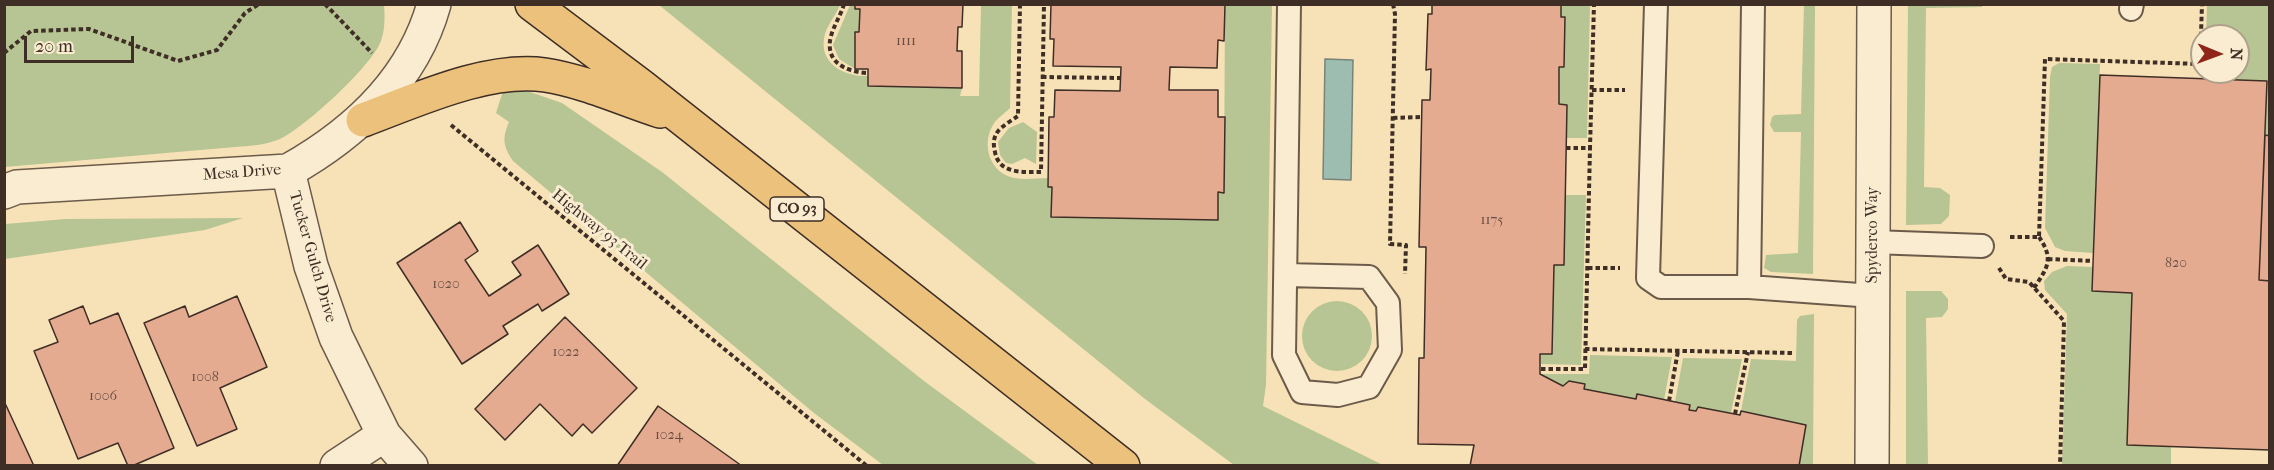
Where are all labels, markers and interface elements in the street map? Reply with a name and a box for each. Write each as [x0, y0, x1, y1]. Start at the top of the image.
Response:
scale bar [27, 24, 136, 62]
north arrow [2190, 24, 2250, 84]
house number: 1111 [896, 34, 916, 50]
text: 20 m [35, 36, 73, 57]
text: N [2227, 48, 2246, 61]
street label: Mesa Drive [202, 161, 282, 185]
street label: Highway 93 Trail [548, 186, 650, 274]
street label: Spyderco Way [1863, 187, 1883, 283]
street label: Tucker Gulch Drive [284, 189, 340, 325]
road number: CO 93 [770, 197, 824, 221]
house number: 1175 [1481, 213, 1503, 229]
house number: 820 [2165, 256, 2187, 272]
house number: 1020 [432, 277, 460, 293]
house number: 1022 [552, 345, 580, 361]
house number: 1008 [191, 370, 219, 386]
house number: 1006 [89, 389, 117, 405]
house number: 1024 [655, 428, 683, 444]

